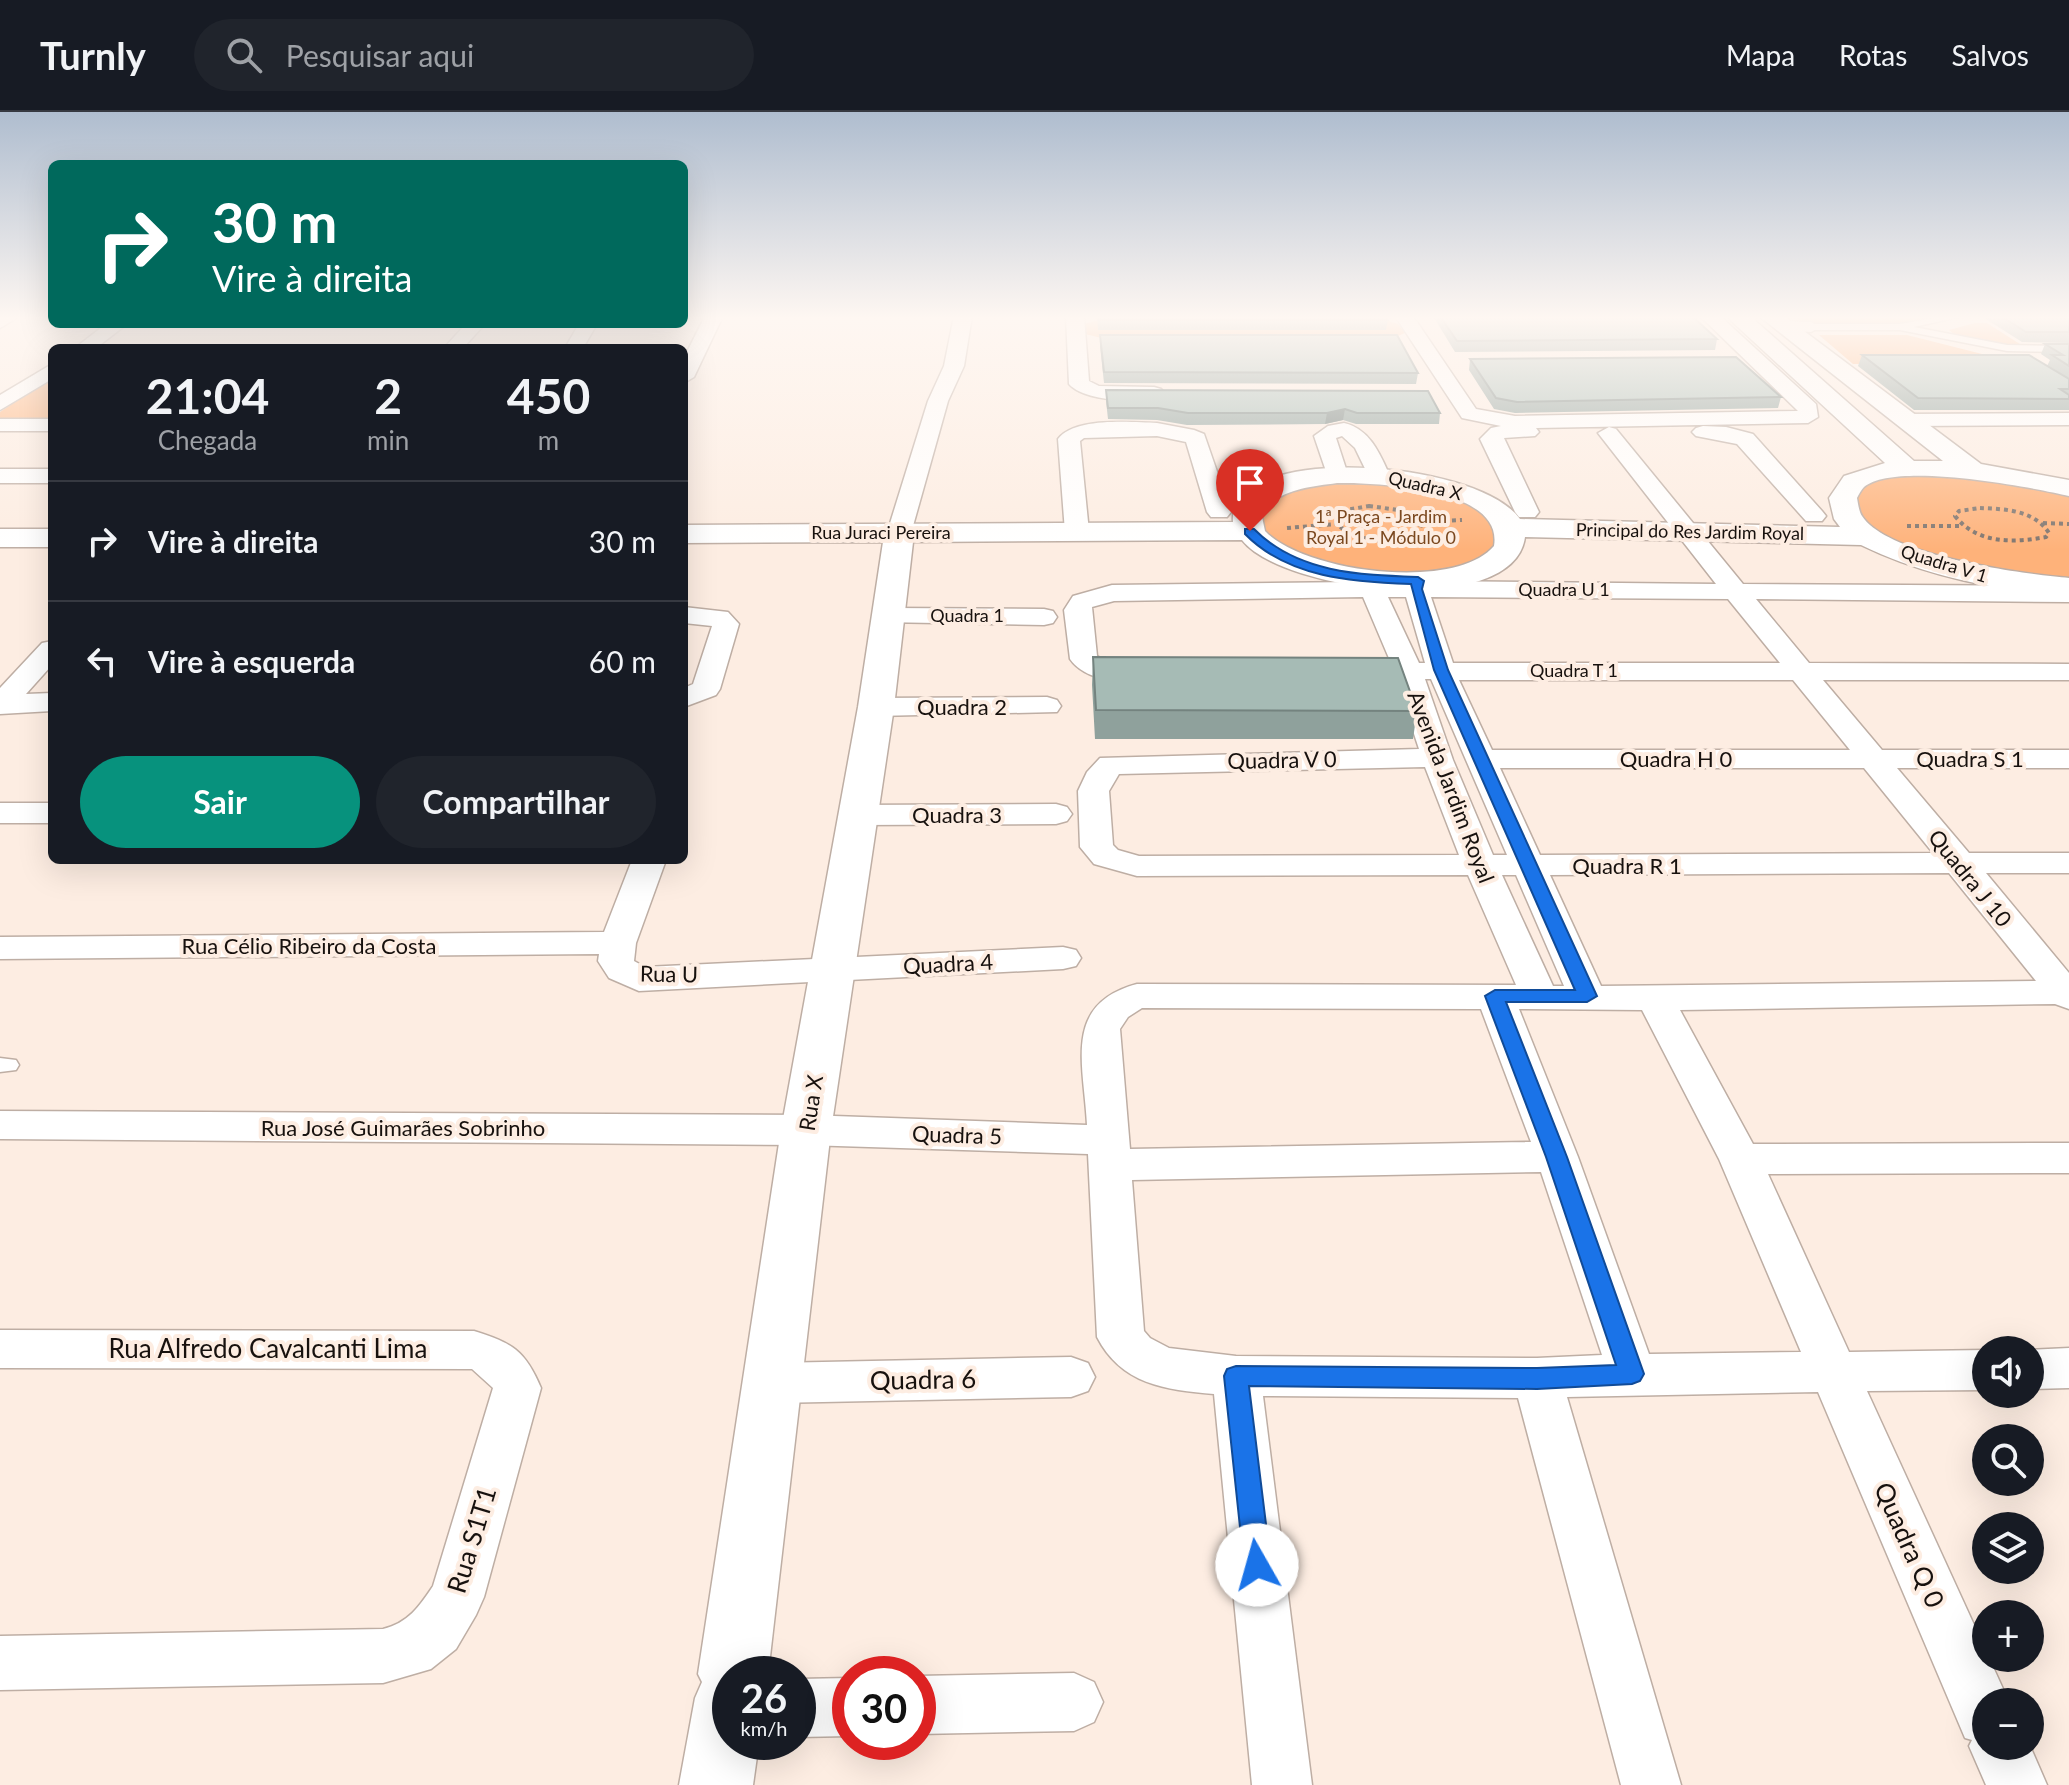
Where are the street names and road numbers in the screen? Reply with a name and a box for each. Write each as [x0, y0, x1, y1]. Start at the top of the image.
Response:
street label: Quadra X [1386, 466, 1465, 504]
street label: Principal do Res Jardim Royal [1576, 518, 1804, 544]
street label: Rua Juraci Pereira [811, 521, 951, 543]
street label: Quadra V 1 [1898, 539, 1990, 587]
street label: Quadra U 1 [1518, 578, 1610, 600]
street label: Quadra 1 [930, 604, 1004, 626]
street label: Quadra T 1 [1530, 659, 1618, 681]
street label: Avenida Jardim Royal [1402, 687, 1501, 887]
street label: Quadra 2 [917, 693, 1007, 720]
street label: Quadra V 0 [1227, 745, 1337, 774]
street label: Quadra H 0 [1620, 745, 1733, 772]
street label: Quadra S 1 [1916, 745, 2024, 772]
street label: Quadra 3 [912, 801, 1002, 828]
street label: Quadra J 10 [1923, 824, 2018, 932]
street label: Quadra R 1 [1572, 852, 1682, 879]
street label: Rua Célio Ribeiro da Costa [182, 932, 436, 959]
street label: Quadra 4 [902, 948, 994, 979]
street label: Rua U [640, 959, 698, 988]
street label: Rua X [793, 1072, 828, 1133]
street label: Rua José Guimarães Sobrinho [261, 1114, 545, 1141]
street label: Quadra 5 [912, 1119, 1003, 1150]
street label: Rua Alfredo Cavalcanti Lima [109, 1332, 427, 1364]
street label: Quadra 6 [869, 1362, 977, 1396]
street label: Quadra Q 0 [1868, 1477, 1952, 1612]
street label: Rua S1T1 [440, 1483, 502, 1597]

